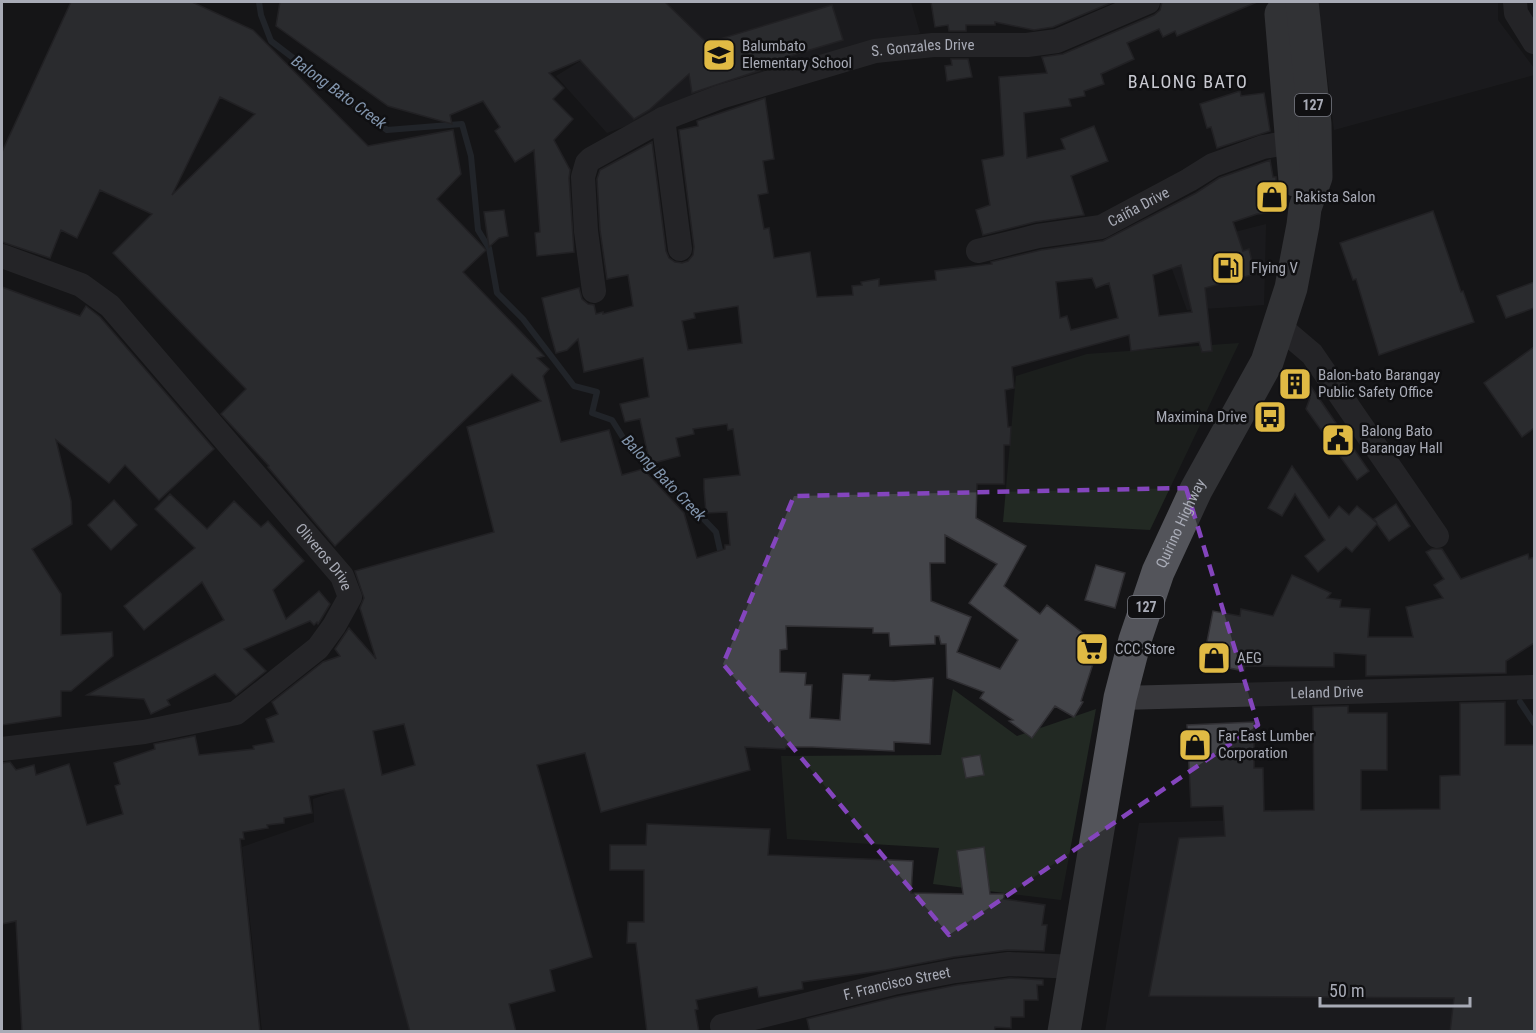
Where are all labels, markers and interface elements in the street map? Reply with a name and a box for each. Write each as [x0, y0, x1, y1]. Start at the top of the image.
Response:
street label: S. Gonzales Drive [870, 36, 974, 60]
school or university icon: Balumbato Elementary School [701, 37, 737, 73]
place label: Balumbato Elementary School [742, 37, 852, 72]
water label: Balong Bato Creek [288, 51, 391, 133]
district label: BALONG BATO [1128, 71, 1248, 92]
road number: 127 [1295, 94, 1331, 116]
shop icon: Rakista Salon [1254, 179, 1290, 215]
street label: Caiña Drive [1105, 183, 1172, 231]
place label: Rakista Salon [1295, 188, 1375, 206]
fuel station icon: Flying V [1210, 250, 1246, 286]
place label: Flying V [1251, 259, 1298, 277]
building icon: Balon-bato Barangay Public Safety Office [1277, 366, 1313, 402]
place label: Balon-bato Barangay Public Safety Office [1318, 366, 1440, 401]
bus stop icon: Maximina Drive [1252, 399, 1288, 435]
place label: Maximina Drive [1156, 408, 1247, 426]
public building icon: Balong Bato Barangay Hall [1320, 422, 1356, 458]
place label: Balong Bato Barangay Hall [1361, 422, 1443, 457]
water label: Balong Bato Creek [618, 431, 711, 526]
street label: Quirino Highway [1152, 476, 1209, 571]
street label: Oliveros Drive [292, 520, 356, 593]
road number: 127 [1128, 596, 1164, 618]
supermarket icon: CCC Store [1074, 631, 1110, 667]
place label: CCC Store [1115, 640, 1175, 658]
shop icon: AEG [1196, 640, 1232, 676]
place label: AEG [1237, 649, 1262, 667]
street label: Leland Drive [1290, 683, 1364, 702]
shop icon: Far East Lumber Corporation [1177, 727, 1213, 763]
place label: Far East Lumber Corporation [1218, 727, 1314, 762]
street label: F. Francisco Street [841, 963, 952, 1004]
scale bar [1320, 970, 1470, 1008]
text: 50 m [1329, 980, 1364, 1001]

